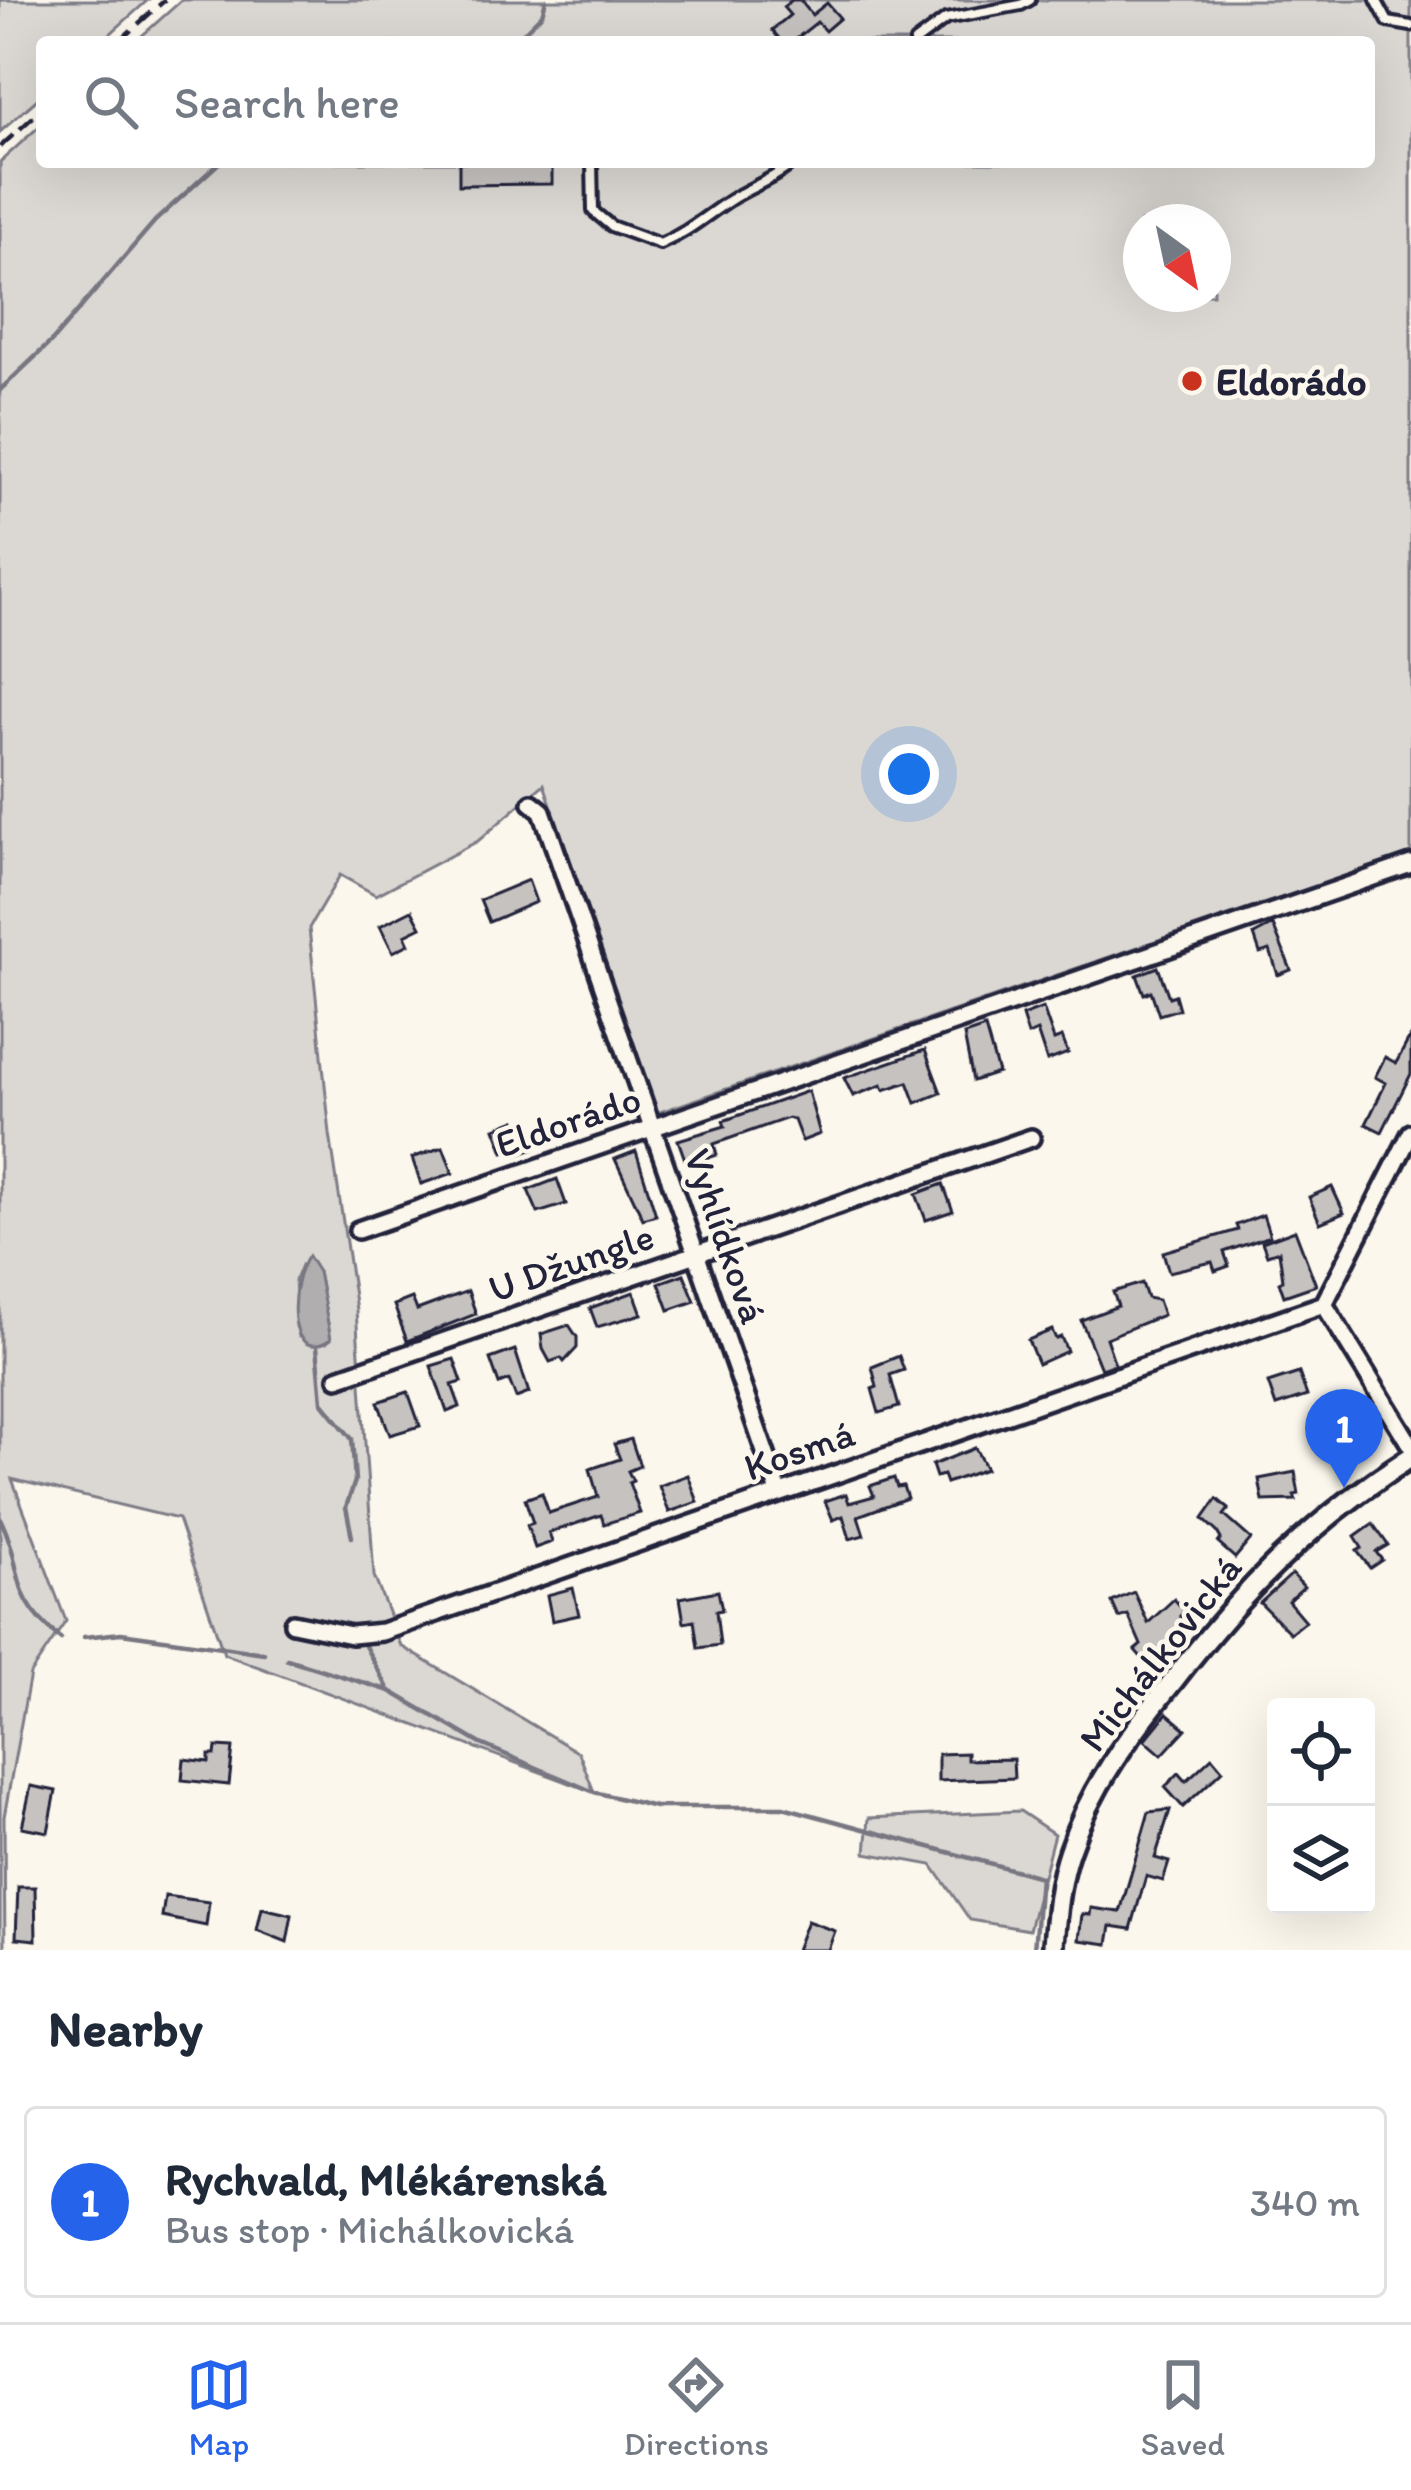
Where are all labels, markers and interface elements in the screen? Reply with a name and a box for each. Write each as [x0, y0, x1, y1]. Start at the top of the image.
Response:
search box [36, 36, 1375, 168]
icon: search [78, 69, 144, 135]
text: Search here [174, 75, 400, 129]
north arrow [1123, 204, 1231, 312]
place label: Eldorádo [1216, 358, 1367, 405]
marker: Eldorádo [1179, 368, 1205, 394]
your location [879, 744, 939, 804]
street label: Eldorádo [489, 1074, 647, 1168]
street label: Vyhlídková [674, 1142, 778, 1330]
street label: U Džungle [482, 1212, 660, 1312]
pin: 1 [1305, 1389, 1383, 1488]
street label: Kosmá [738, 1409, 860, 1491]
street label: Michálkovická [1069, 1545, 1251, 1761]
map controls [1267, 1698, 1375, 1914]
button: locate [1267, 1698, 1375, 1806]
button: layers [1267, 1806, 1375, 1914]
text: Nearby [48, 1998, 203, 2059]
text: Rychvald, Mlékárenská [165, 2152, 607, 2206]
text: 1 [81, 2179, 99, 2226]
text: 340 m [1250, 2179, 1360, 2226]
text: Bus stop · Michálkovická [165, 2206, 574, 2253]
tab: Map [186, 2352, 252, 2463]
tab: Directions [624, 2352, 769, 2463]
tab: Saved [1141, 2352, 1225, 2463]

